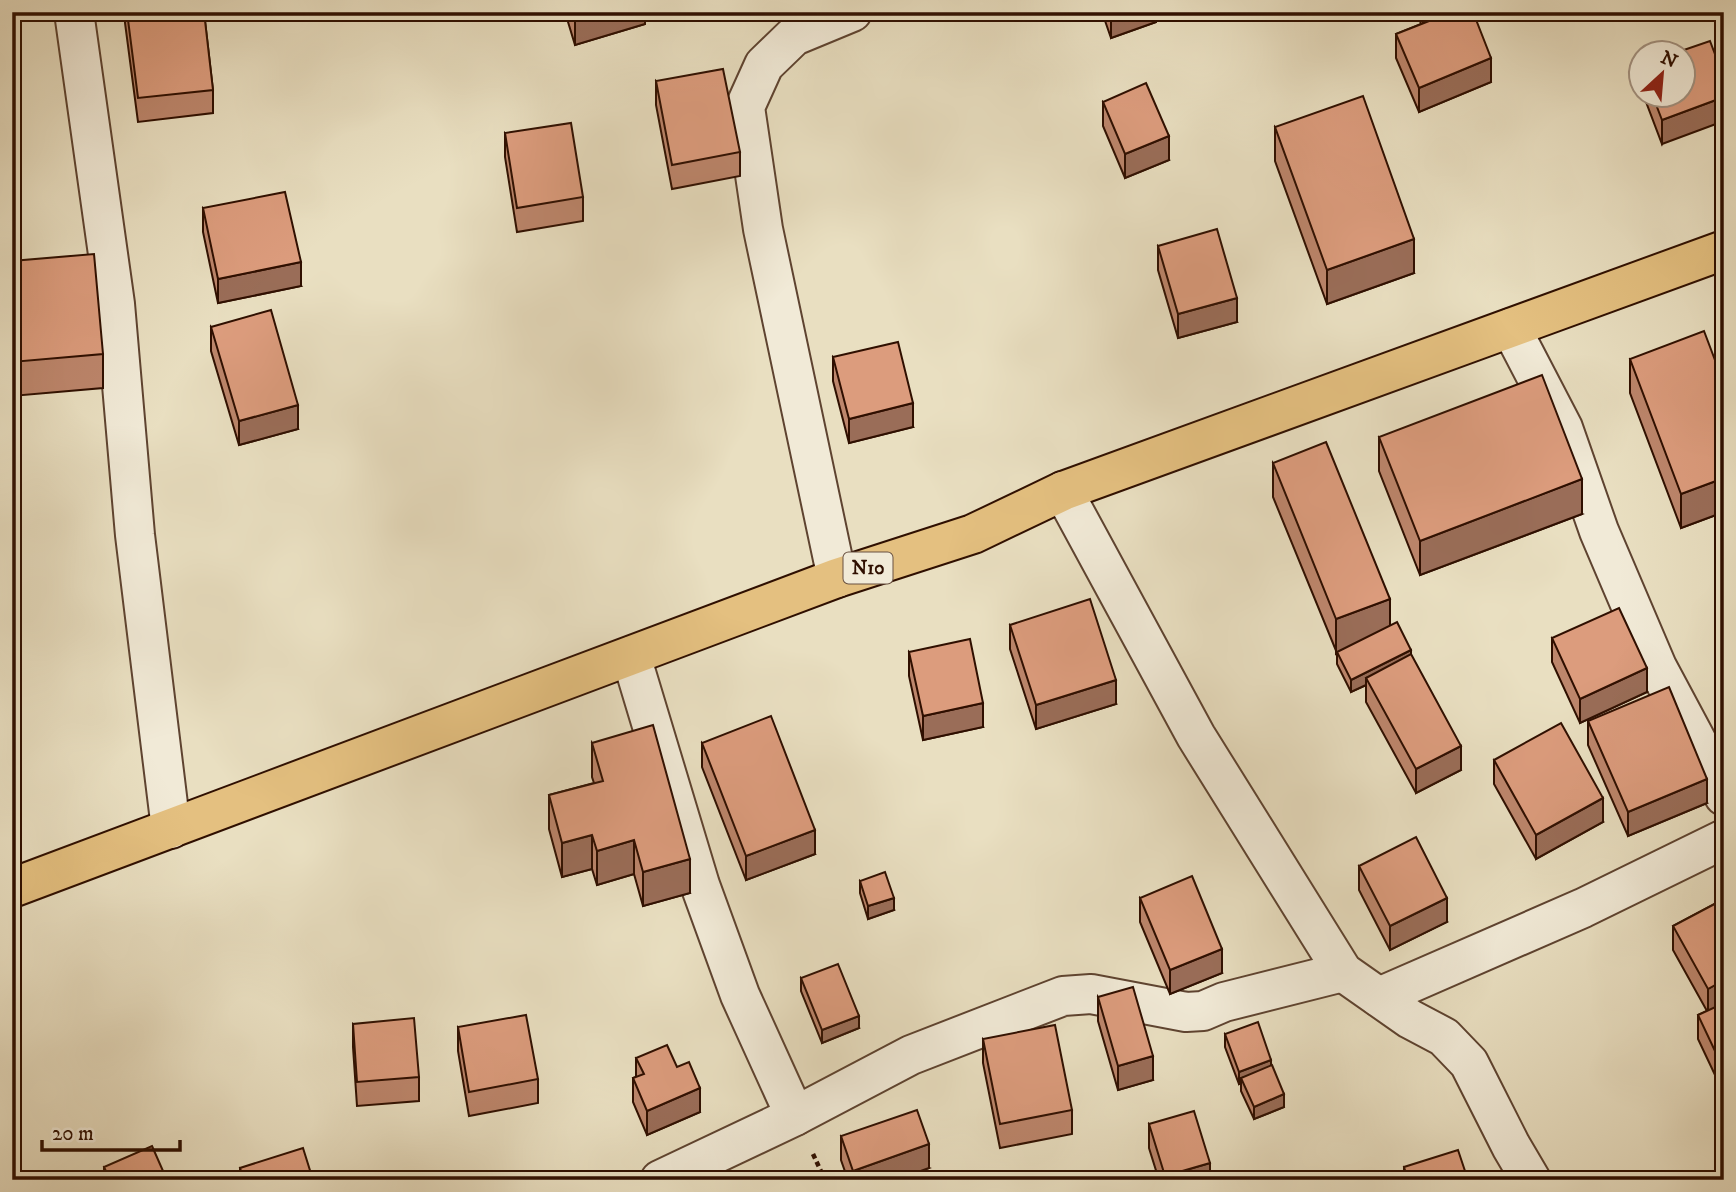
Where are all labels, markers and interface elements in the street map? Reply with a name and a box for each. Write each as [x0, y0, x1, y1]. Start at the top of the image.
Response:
north arrow [1628, 38, 1698, 108]
text: N [1657, 46, 1681, 74]
road number: N10 [844, 552, 892, 583]
scale bar [42, 1108, 180, 1152]
text: 20 m [52, 1121, 94, 1147]

